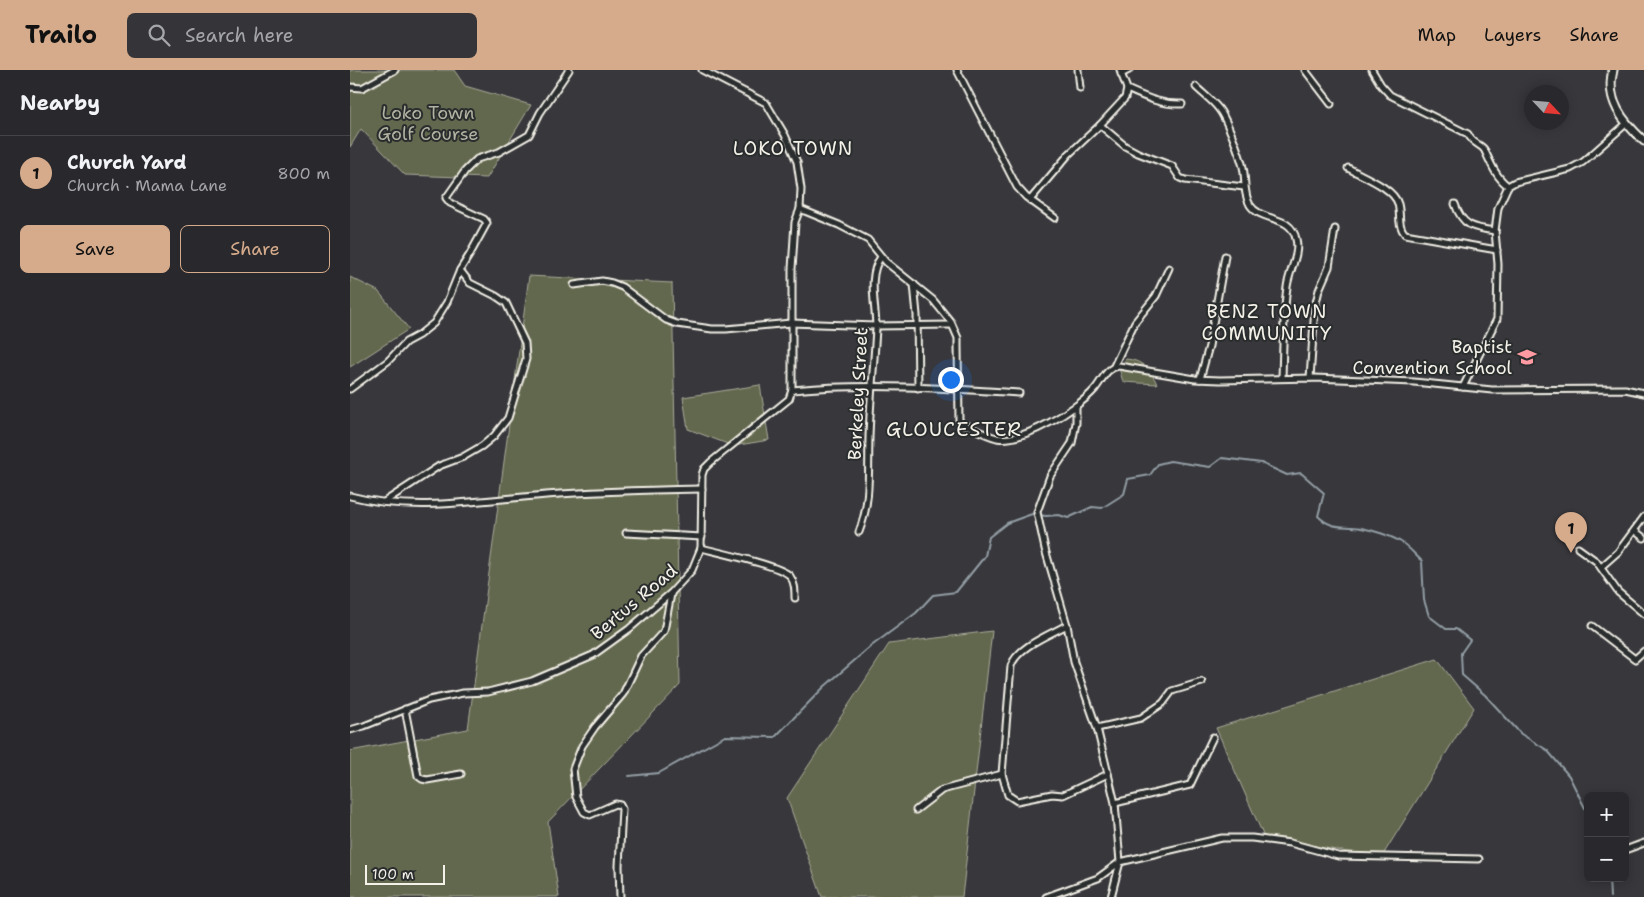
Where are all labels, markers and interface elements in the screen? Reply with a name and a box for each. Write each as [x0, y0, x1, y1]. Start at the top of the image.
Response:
search box [127, 13, 477, 58]
text: Trailo [25, 19, 97, 51]
icon: search [145, 21, 173, 49]
text: Search here [185, 23, 294, 48]
text: Map [1418, 23, 1456, 47]
text: Layers [1484, 23, 1541, 47]
text: Share [1569, 23, 1619, 47]
north arrow [1524, 85, 1569, 130]
text: Nearby [20, 89, 100, 117]
park label: Loko Town Golf Course [378, 101, 478, 146]
district label: LOKO TOWN [733, 136, 853, 161]
text: Church Yard [67, 150, 187, 175]
text: 1 [32, 163, 40, 184]
text: 800 m [278, 163, 330, 184]
text: Church · Mama Lane [67, 175, 227, 196]
button: Save [20, 225, 170, 273]
button: Share [180, 225, 330, 273]
district label: BENZ TOWN COMMUNITY [1202, 299, 1332, 346]
street label: Berkeley Street [843, 327, 873, 461]
place label: Baptist Convention School [1353, 335, 1513, 380]
school or university icon: Baptist Convention School [1516, 346, 1538, 368]
your location [938, 367, 964, 393]
district label: GLOUCESTER [886, 416, 1022, 442]
pin: 1 [1555, 512, 1587, 553]
street label: Bertus Road [586, 559, 682, 645]
map controls [1584, 792, 1629, 882]
button: + [1584, 792, 1629, 837]
button: − [1584, 837, 1629, 882]
scale bar [365, 862, 445, 885]
text: 100 m [372, 865, 414, 883]

